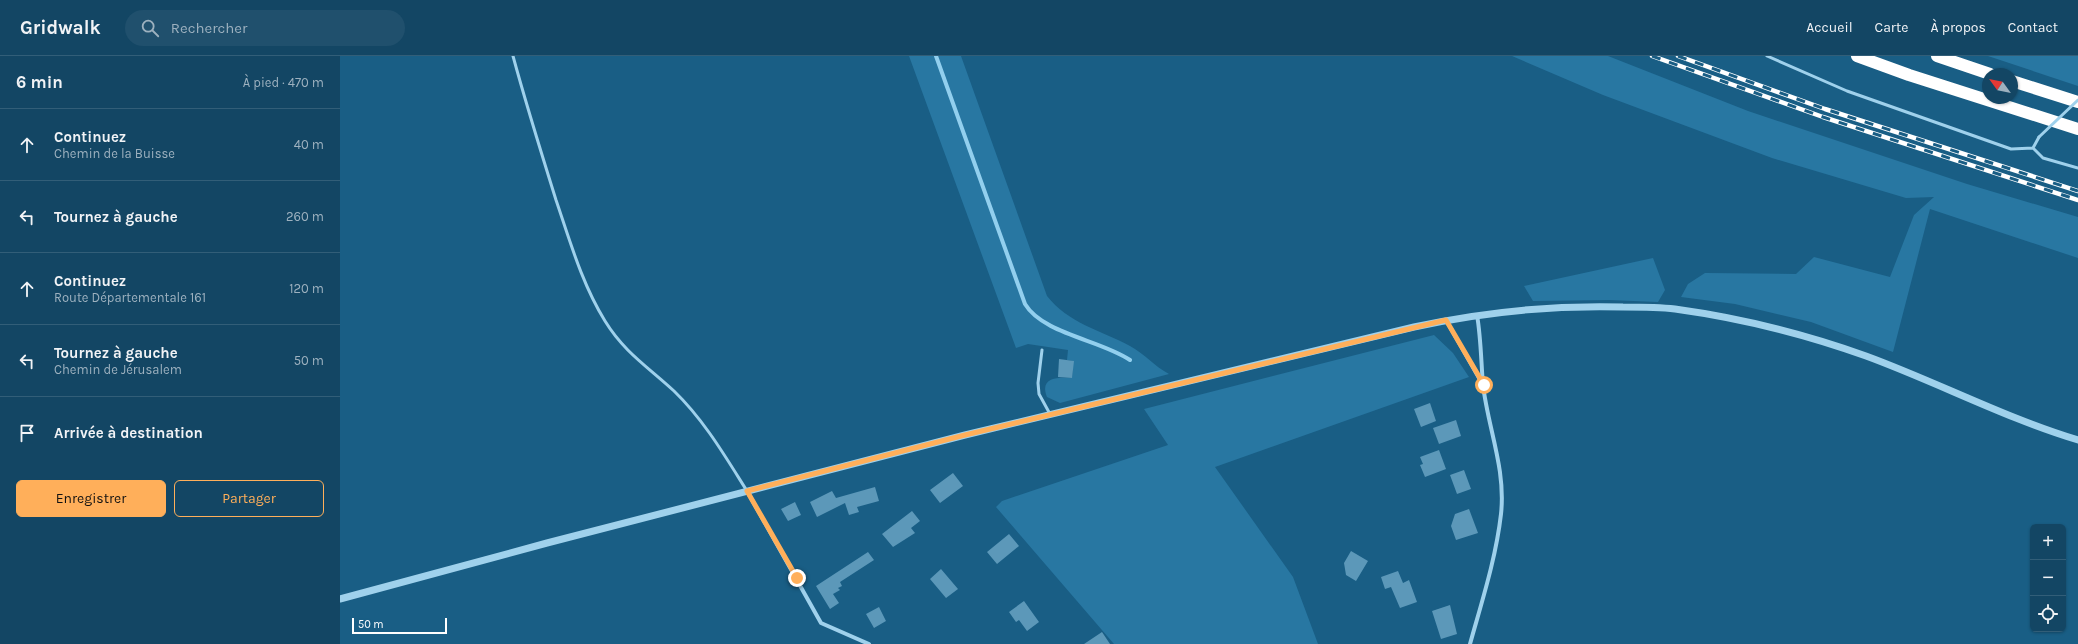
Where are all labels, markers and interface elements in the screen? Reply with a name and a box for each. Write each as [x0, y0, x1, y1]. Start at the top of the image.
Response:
search box [125, 10, 405, 46]
text: Gridwalk [20, 17, 101, 39]
icon: search [139, 17, 161, 39]
text: Rechercher [171, 19, 248, 37]
text: Accueil [1806, 19, 1853, 36]
text: Carte [1875, 19, 1908, 36]
text: À propos [1930, 19, 1986, 36]
text: Contact [2008, 19, 2058, 36]
north arrow [1982, 68, 2018, 104]
text: 6 min [16, 72, 63, 92]
text: À pied · 470 m [243, 75, 324, 90]
text: Continuez [54, 128, 126, 146]
icon: ahead [16, 134, 38, 156]
text: 40 m [294, 137, 324, 152]
text: Chemin de la Buisse [54, 146, 175, 161]
icon: left [16, 206, 38, 228]
text: Tournez à gauche [54, 208, 178, 226]
text: 260 m [286, 209, 324, 224]
text: Continuez [54, 272, 126, 290]
icon: ahead [16, 278, 38, 300]
text: 120 m [289, 281, 324, 296]
text: Route Départementale 161 [54, 290, 206, 305]
text: Tournez à gauche [54, 344, 178, 362]
icon: left [16, 350, 38, 372]
text: 50 m [294, 353, 324, 368]
text: Chemin de Jérusalem [54, 362, 182, 377]
route start [1475, 376, 1493, 394]
icon: arrive [16, 422, 38, 444]
text: Arrivée à destination [54, 424, 203, 442]
button: Enregistrer [16, 480, 166, 517]
button: Partager [174, 480, 324, 517]
map controls [2030, 524, 2066, 632]
button: + [2030, 524, 2066, 560]
button: − [2030, 560, 2066, 596]
route end [788, 569, 806, 587]
button: locate [2030, 596, 2066, 632]
scale bar [352, 616, 447, 635]
text: 50 m [358, 618, 384, 631]

